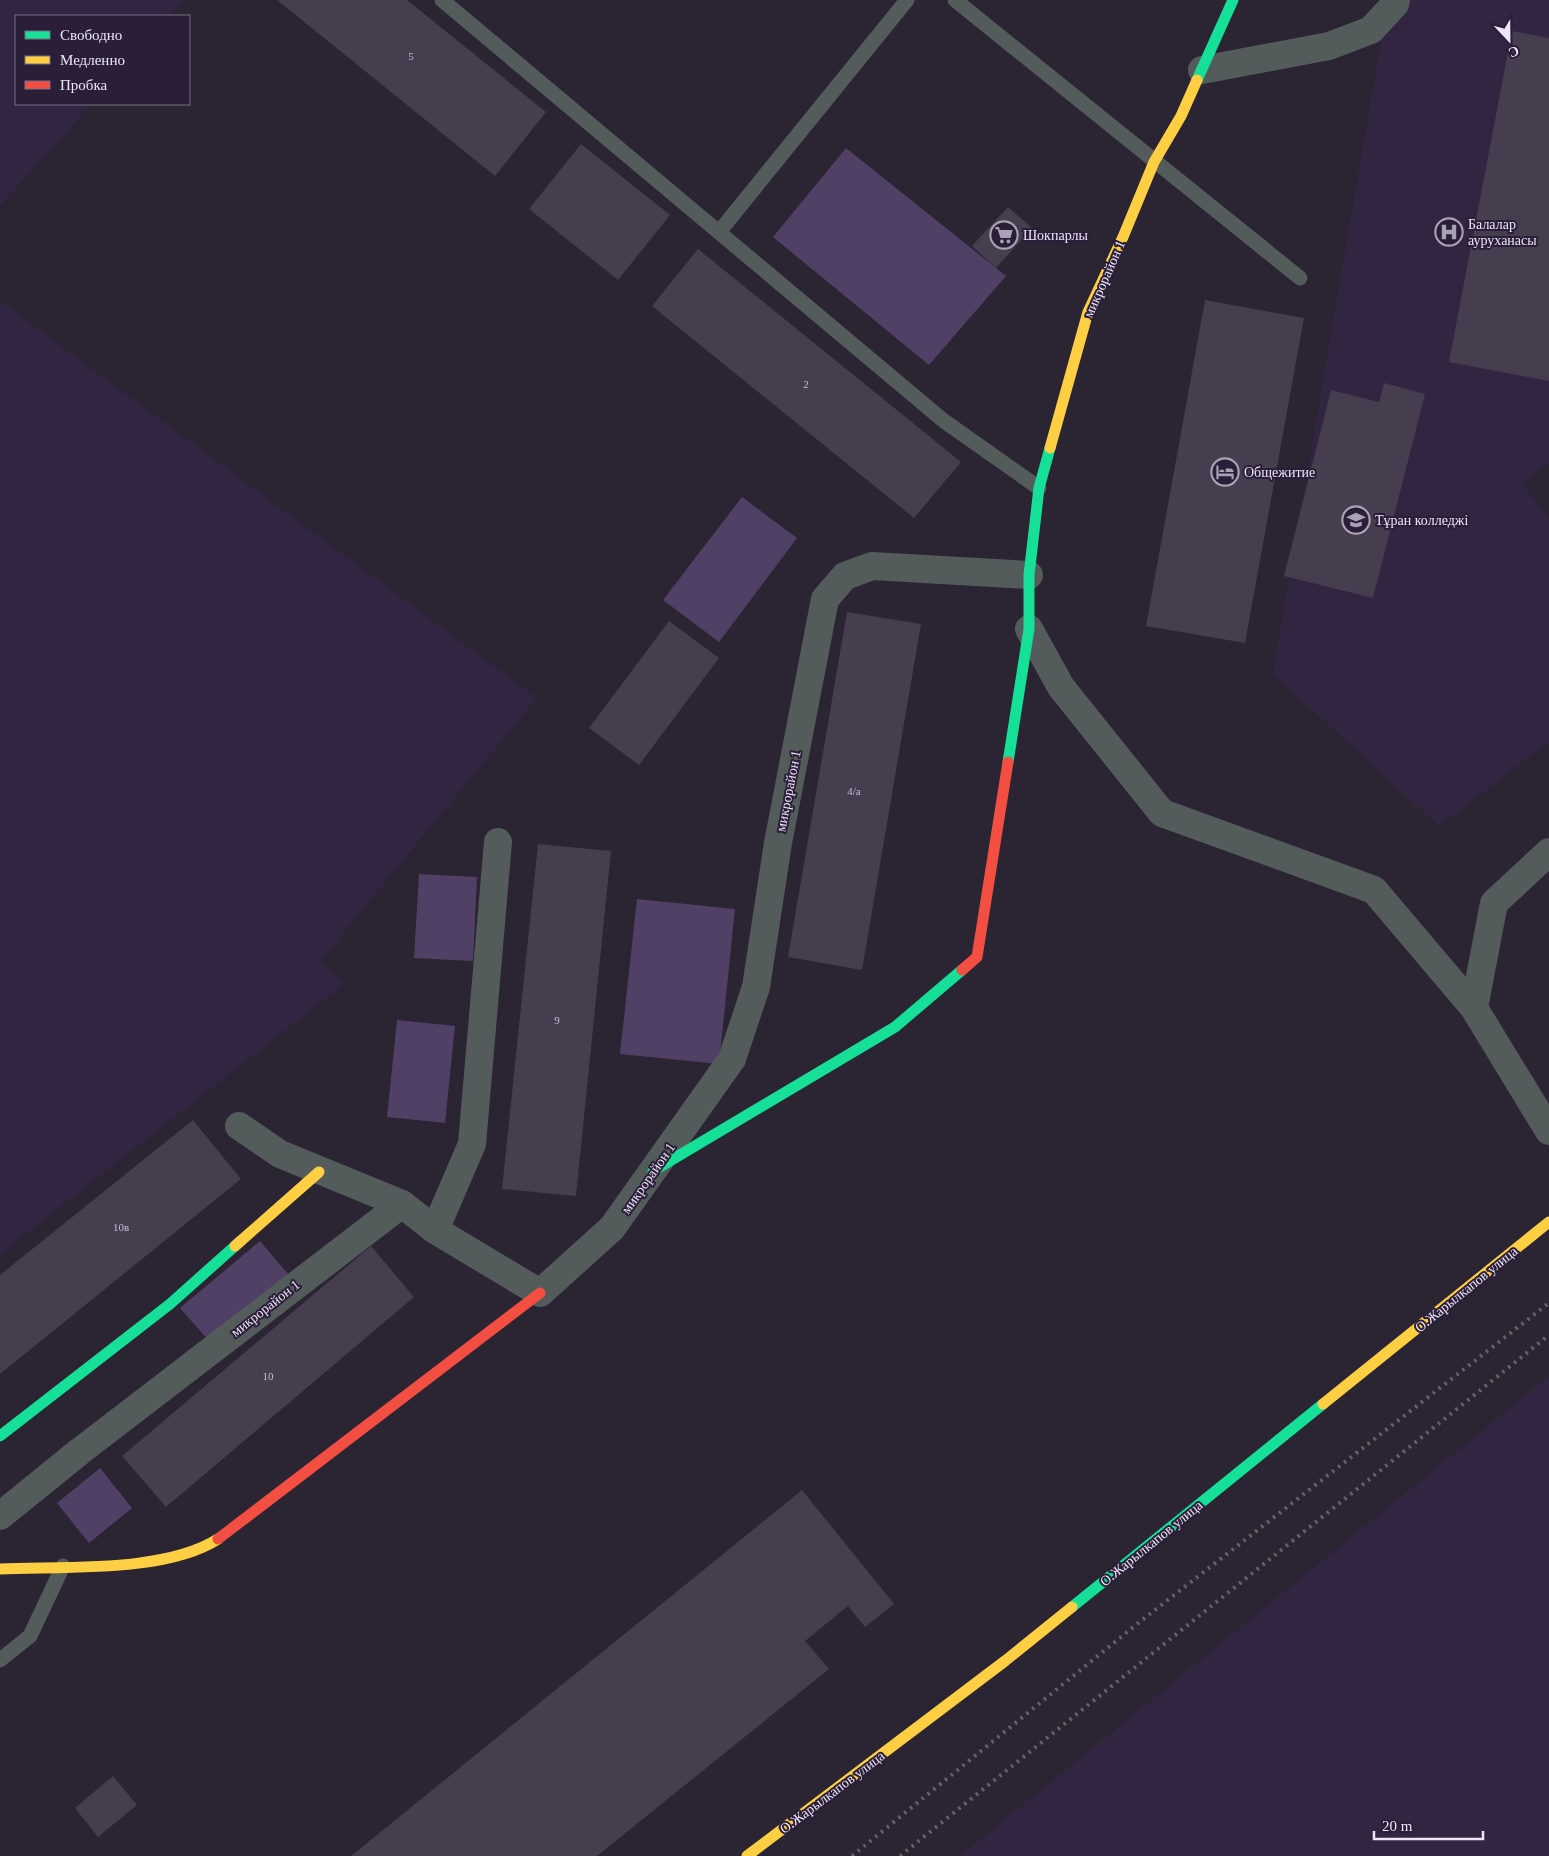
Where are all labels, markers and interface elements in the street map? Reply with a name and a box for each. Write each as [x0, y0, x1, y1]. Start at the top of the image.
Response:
legend [15, 15, 190, 105]
north arrow [1484, 15, 1534, 65]
text: Свободно [60, 27, 122, 43]
text: С [1506, 43, 1521, 60]
house number: 5 [408, 50, 414, 62]
text: Медленно [60, 52, 125, 68]
text: Пробка [60, 77, 108, 93]
hospital icon: Балалар ауруханасы [1434, 217, 1464, 247]
place label: Балалар ауруханасы [1468, 217, 1537, 248]
supermarket icon: Шокпарлы [989, 220, 1019, 250]
place label: Шокпарлы [1023, 228, 1088, 243]
street label: микрорайон 1 [1081, 238, 1128, 320]
house number: 2 [803, 378, 809, 390]
hotel icon: Общежитие [1210, 457, 1240, 487]
place label: Общежитие [1244, 465, 1315, 480]
school or university icon: Тұран колледжі [1341, 505, 1371, 535]
place label: Тұран колледжі [1375, 513, 1468, 528]
street label: микрорайон 1 [773, 749, 804, 833]
house number: 4/а [847, 785, 861, 797]
house number: 9 [554, 1014, 560, 1026]
street label: микрорайон 1 [619, 1140, 678, 1217]
house number: 10в [113, 1221, 129, 1233]
street label: О.Жарылкапов улица [1412, 1243, 1521, 1335]
street label: микрорайон 1 [228, 1277, 303, 1340]
house number: 10 [263, 1370, 274, 1382]
street label: О.Жарылкапов улица [1097, 1497, 1206, 1589]
street label: О.Жарылкапов улица [777, 1748, 888, 1837]
scale bar [1374, 1808, 1483, 1840]
text: 20 m [1382, 1818, 1413, 1834]

